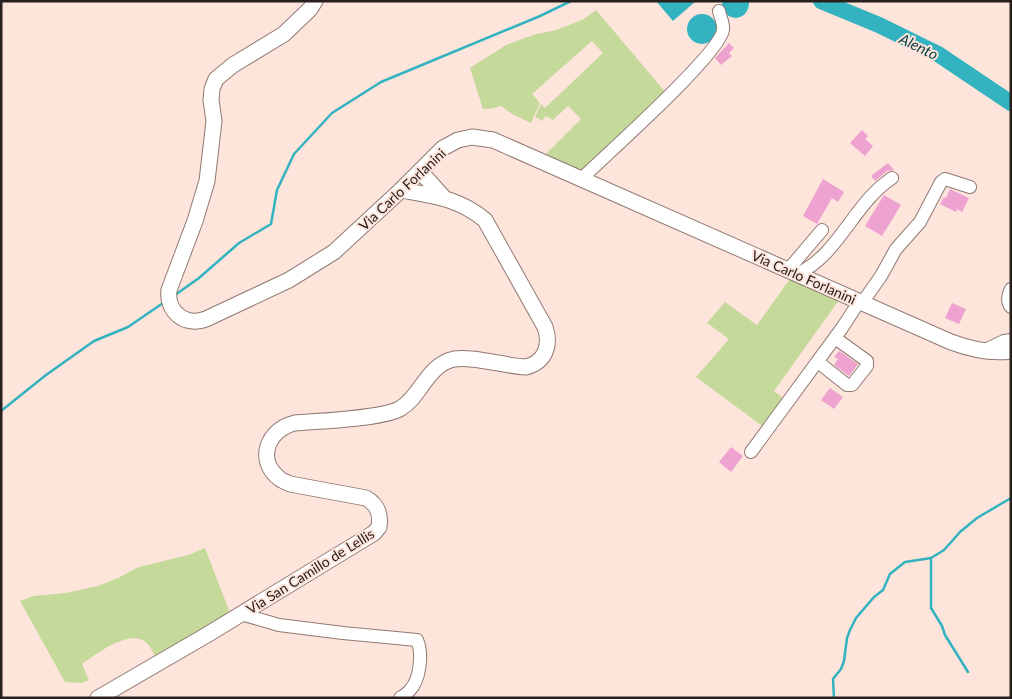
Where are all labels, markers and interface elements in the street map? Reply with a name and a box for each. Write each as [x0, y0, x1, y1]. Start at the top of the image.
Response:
water label: Alento [896, 29, 941, 63]
street label: Via Carlo Forlanini [355, 144, 449, 234]
street label: Via Carlo Forlanini [749, 246, 859, 308]
street label: Via San Camillo de Lellis [243, 525, 377, 617]

